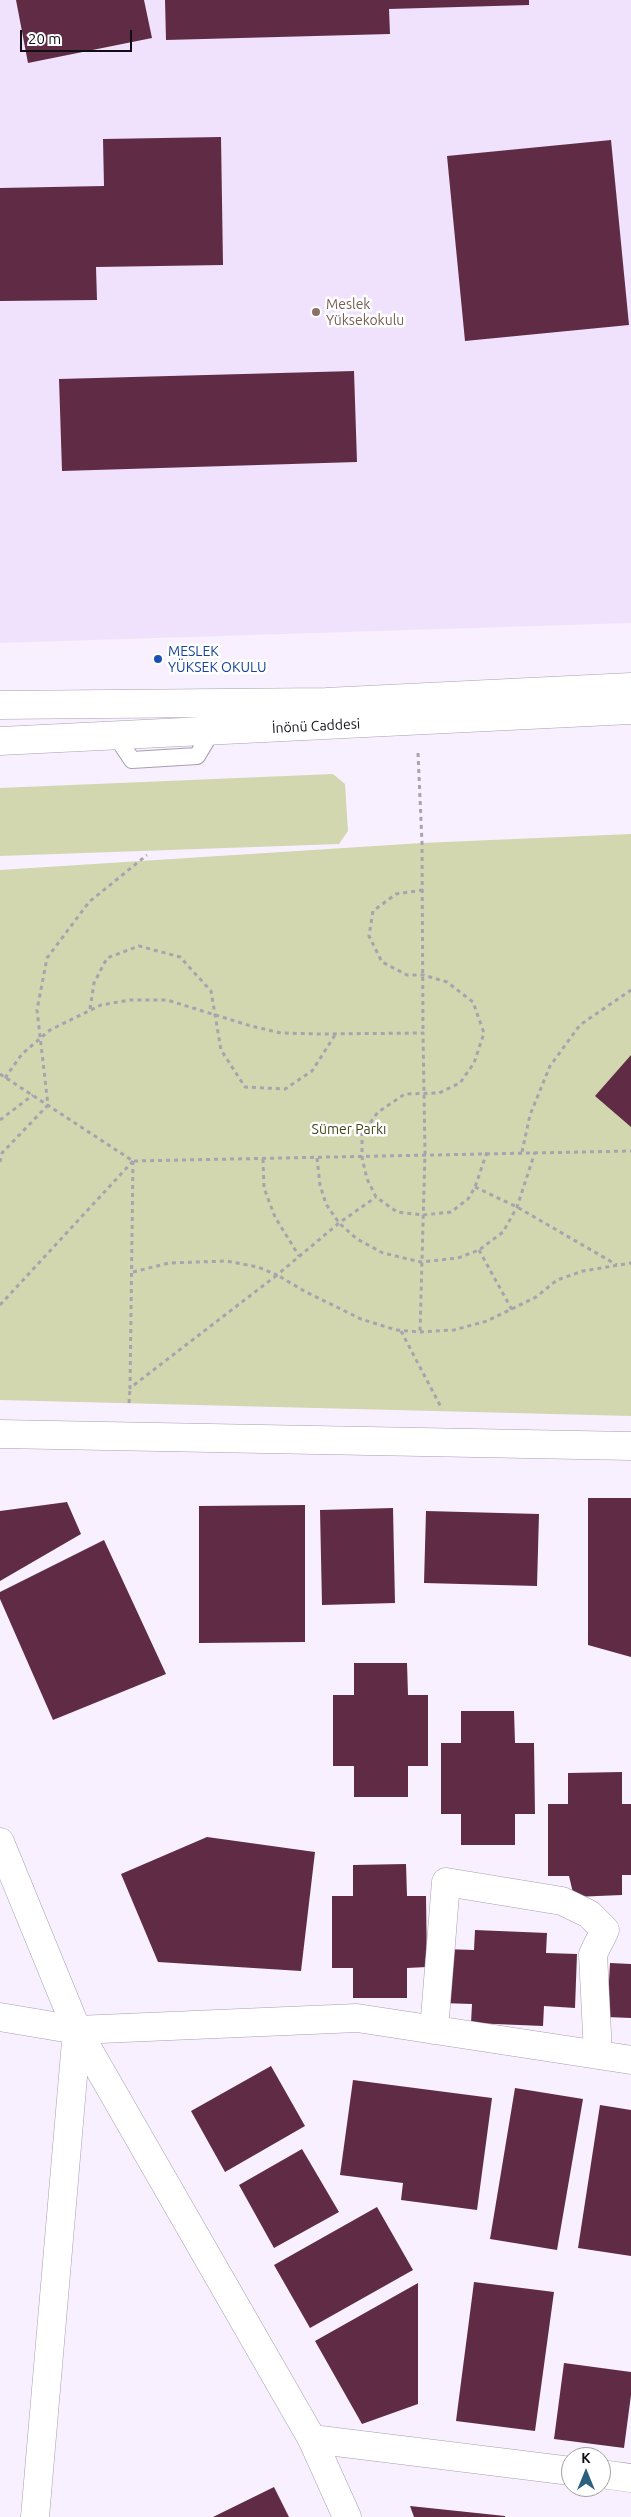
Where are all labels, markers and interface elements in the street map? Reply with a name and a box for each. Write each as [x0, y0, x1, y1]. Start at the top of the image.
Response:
scale bar [22, 20, 135, 52]
text: 20 m [28, 30, 61, 47]
place label: Meslek Yüksekokulu [326, 296, 404, 328]
marker: Meslek Yüksekokulu [310, 306, 322, 318]
place label: MESLEK YÜKSEK OKULU [168, 643, 267, 676]
marker: MESLEK YÜKSEK OKULU [152, 653, 164, 665]
street label: İnönü Caddesi [271, 715, 361, 737]
park label: Sümer Parkı [312, 1121, 386, 1137]
north arrow [561, 2447, 611, 2497]
text: K [581, 2450, 591, 2466]

